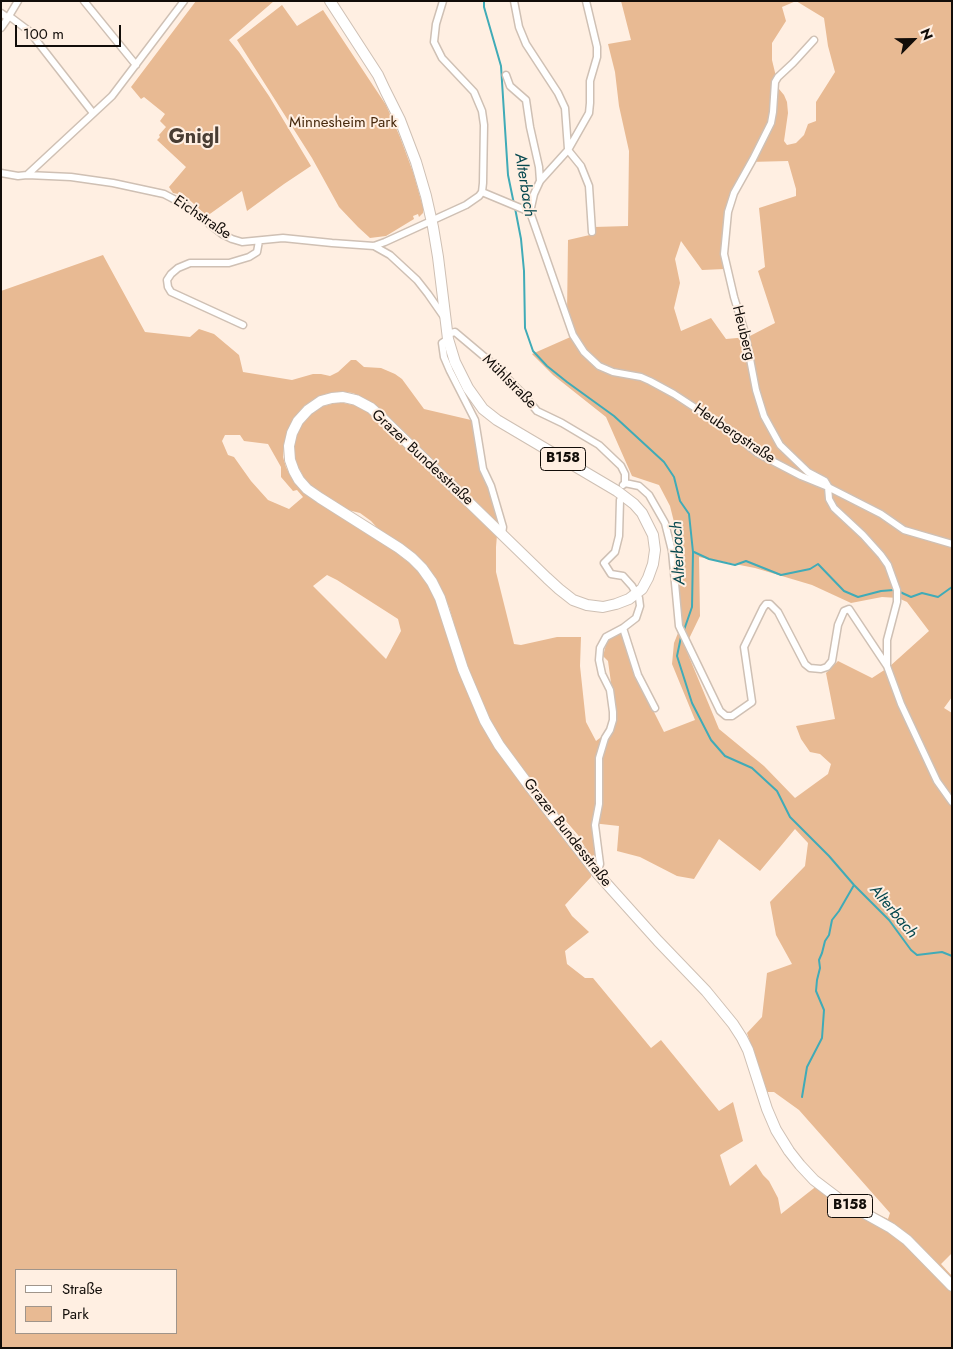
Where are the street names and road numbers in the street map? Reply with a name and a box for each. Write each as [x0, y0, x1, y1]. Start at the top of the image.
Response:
street label: Eichstraße [170, 192, 234, 244]
street label: Heuberg [727, 304, 759, 362]
street label: Mühlstraße [478, 351, 540, 413]
street label: Heubergstraße [690, 400, 778, 468]
street label: Grazer Bundesstraße [367, 406, 477, 510]
road number: B158 [540, 448, 586, 470]
street label: Grazer Bundesstraße [519, 775, 615, 891]
road number: B158 [828, 1194, 872, 1218]

